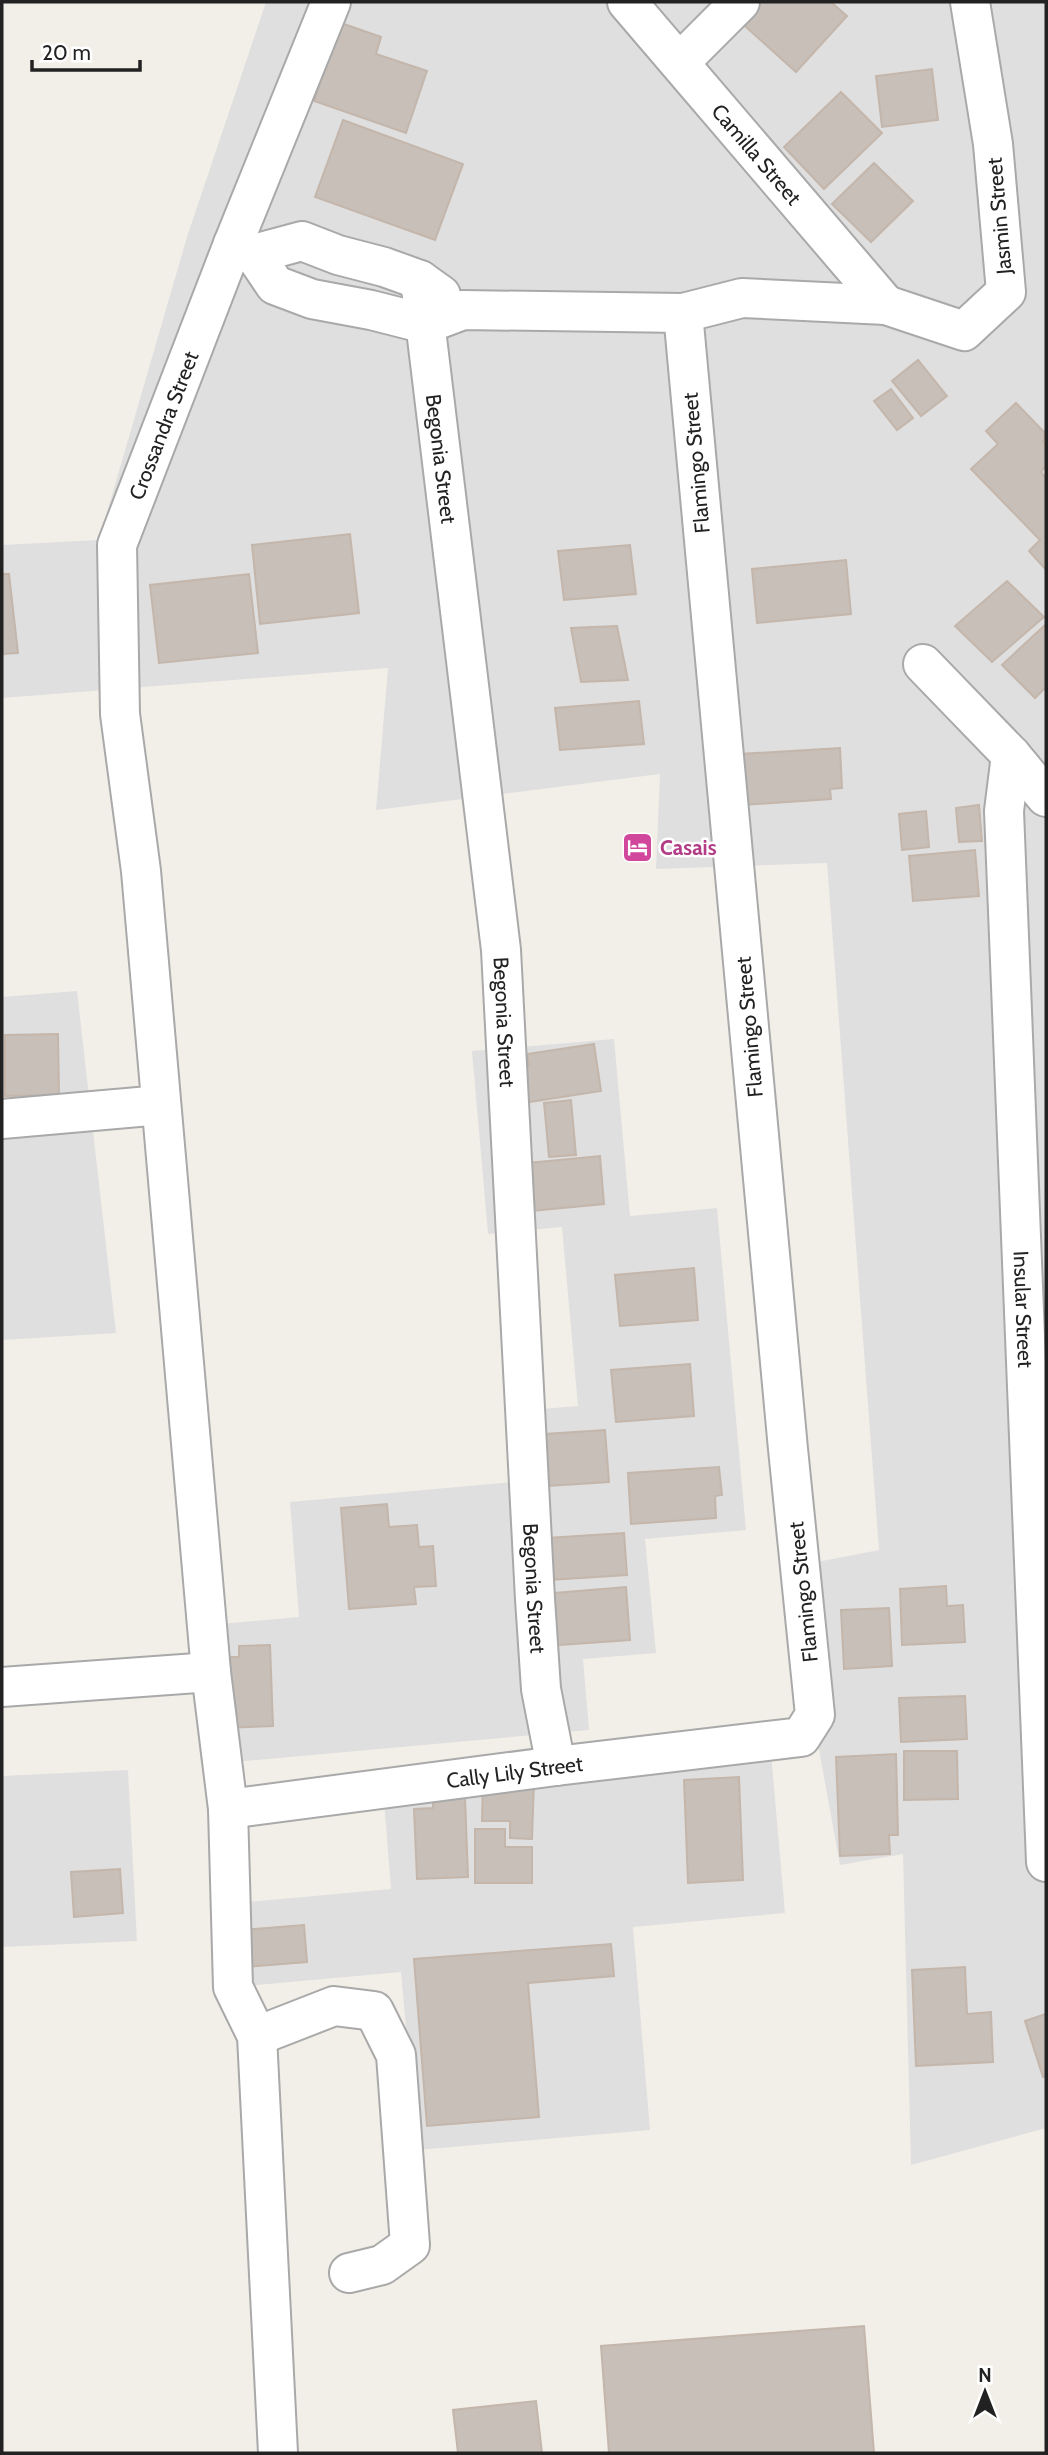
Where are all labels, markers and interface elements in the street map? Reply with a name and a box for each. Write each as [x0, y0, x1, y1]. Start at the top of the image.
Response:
scale bar [32, 28, 140, 72]
text: 20 m [42, 40, 91, 65]
street label: Camilla Street [707, 99, 807, 210]
street label: Jasmin Street [981, 157, 1017, 276]
street label: Crossandra Street [123, 348, 203, 503]
street label: Begonia Street [421, 392, 462, 525]
street label: Flamingo Street [677, 392, 715, 534]
hotel icon: Casais [620, 830, 654, 864]
place label: Casais [660, 835, 717, 860]
street label: Begonia Street [489, 956, 521, 1088]
street label: Flamingo Street [730, 956, 768, 1098]
street label: Insular Street [1009, 1250, 1039, 1368]
street label: Flamingo Street [783, 1520, 823, 1664]
street label: Begonia Street [519, 1522, 551, 1654]
street label: Cally Lily Street [445, 1750, 584, 1793]
north arrow [950, 2357, 1020, 2427]
text: N [978, 2364, 992, 2387]

